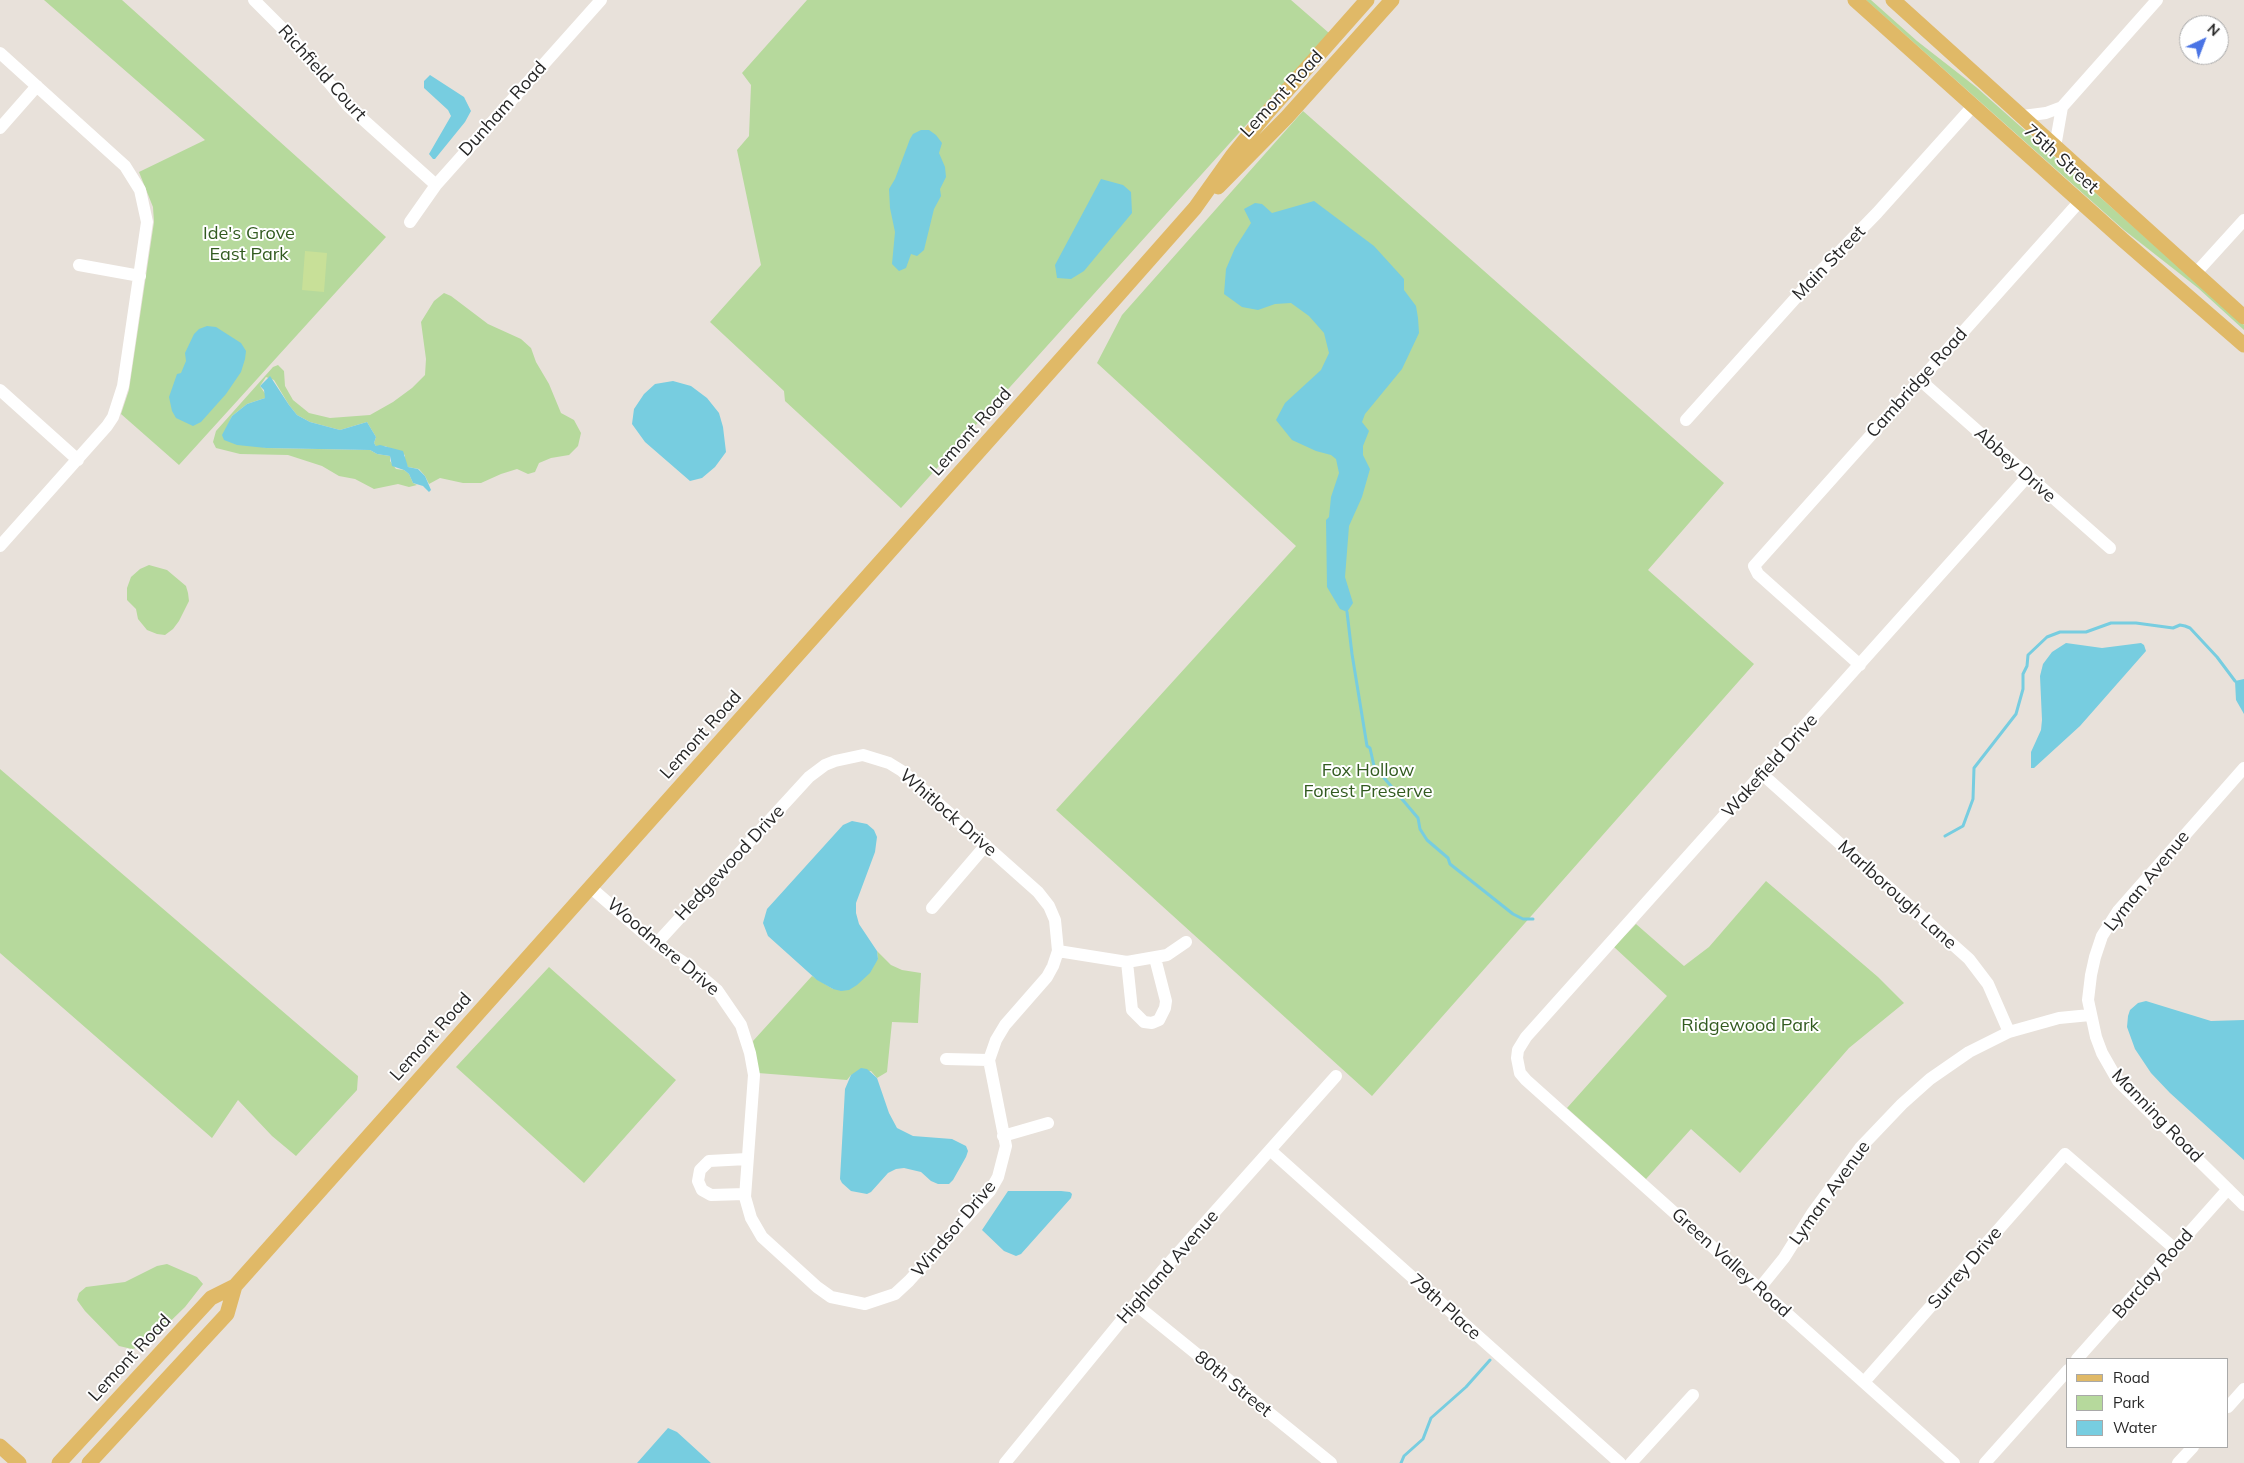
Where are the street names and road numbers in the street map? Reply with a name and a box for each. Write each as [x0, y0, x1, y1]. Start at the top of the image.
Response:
street label: Richfield Court [273, 21, 371, 125]
street label: Lemont Road [1236, 46, 1328, 142]
street label: Dunham Road [455, 57, 551, 161]
street label: 75th Street [2019, 120, 2103, 198]
street label: Main Street [1788, 221, 1870, 305]
street label: Cambridge Road [1862, 324, 1972, 442]
street label: Lemont Road [926, 383, 1016, 481]
street label: Abbey Drive [1970, 423, 2060, 507]
street label: Lemont Road [656, 686, 746, 784]
street label: Wakefield Drive [1718, 710, 1822, 822]
street label: Whitlock Drive [895, 765, 1001, 861]
street label: Hedgewood Drive [671, 801, 789, 925]
street label: Lyman Avenue [2100, 826, 2194, 936]
street label: Marlborough Lane [1833, 836, 1961, 954]
street label: Woodmere Drive [602, 894, 724, 1000]
street label: Lemont Road [386, 988, 476, 1086]
street label: Manning Road [2107, 1065, 2207, 1167]
street label: Lyman Avenue [1785, 1137, 1875, 1249]
street label: Windsor Drive [907, 1176, 1001, 1282]
street label: Green Valley Road [1667, 1204, 1795, 1322]
street label: Highland Avenue [1113, 1206, 1223, 1328]
street label: Surrey Drive [1923, 1222, 2007, 1314]
street label: Barclay Road [2108, 1225, 2198, 1323]
street label: 79th Place [1405, 1269, 1485, 1345]
street label: Lemont Road [84, 1310, 176, 1406]
street label: 80th Street [1190, 1346, 1276, 1422]

